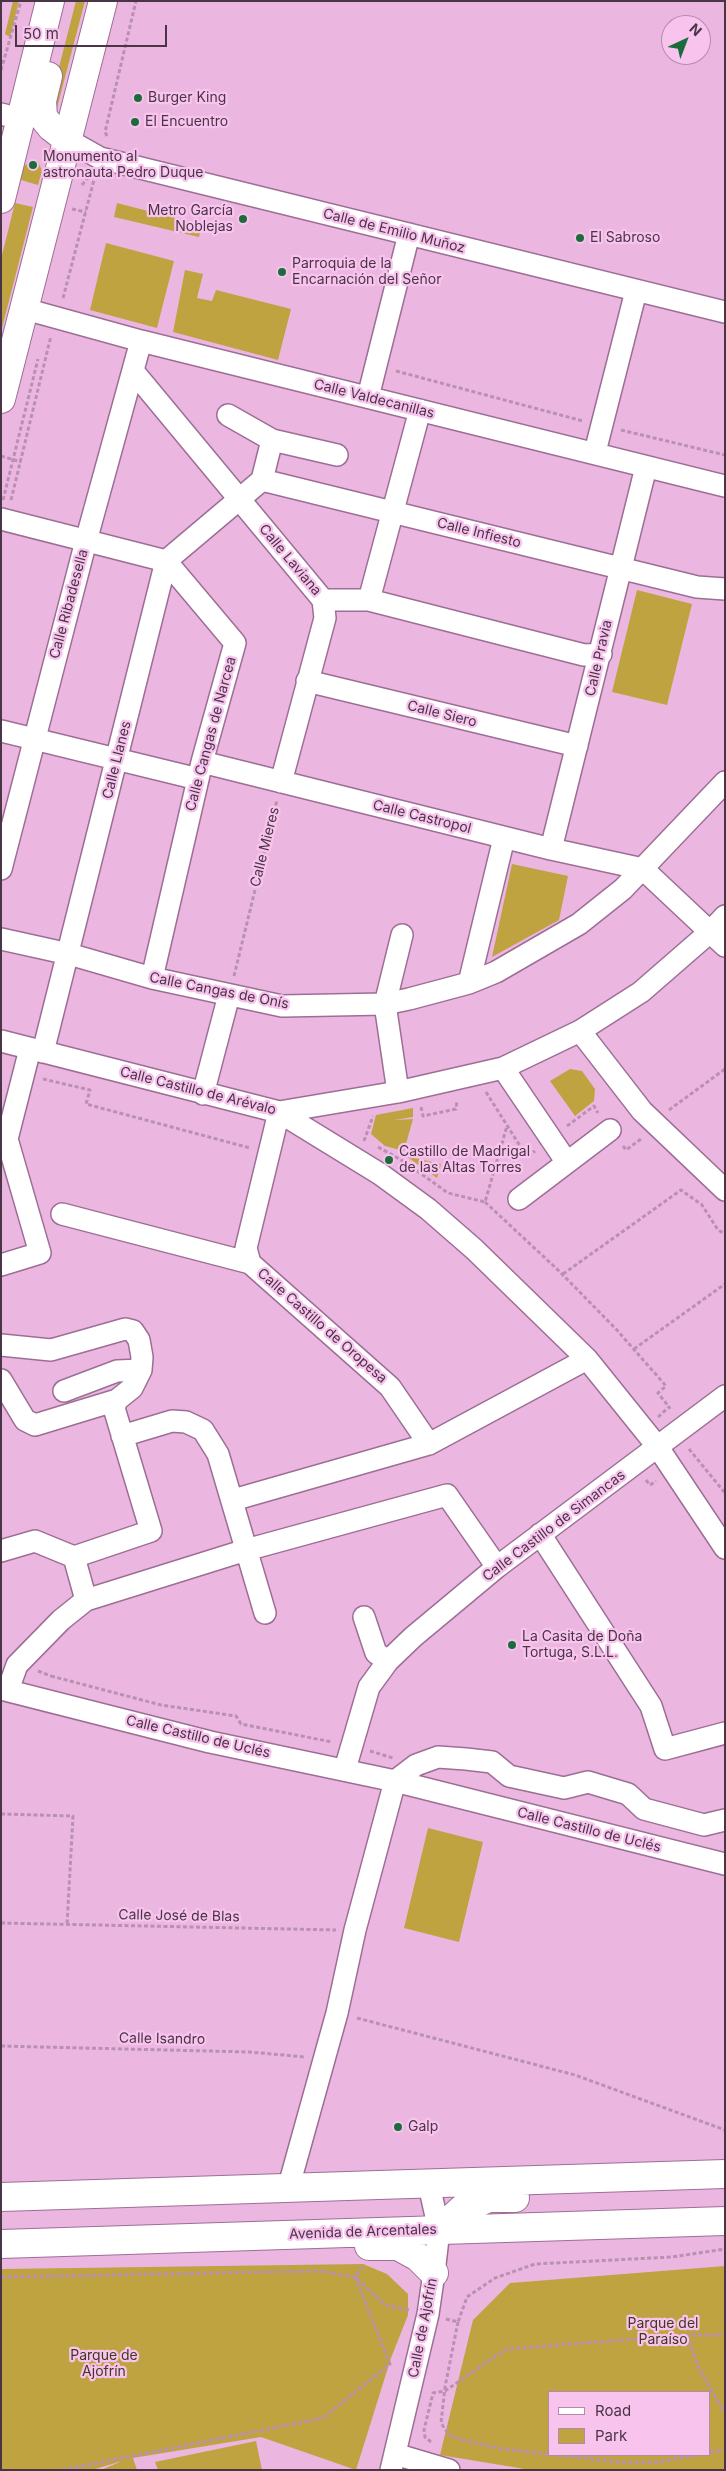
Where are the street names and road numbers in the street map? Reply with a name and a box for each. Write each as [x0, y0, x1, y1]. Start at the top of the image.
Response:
street label: Calle de Emilio Muñoz [321, 205, 467, 257]
street label: Calle Valdecanillas [312, 376, 436, 422]
street label: Calle Infiesto [435, 514, 523, 552]
street label: Calle Laviana [255, 521, 325, 599]
street label: Calle Ribadesella [46, 547, 92, 661]
street label: Calle Pravia [582, 618, 616, 698]
street label: Calle Cangas de Narcea [182, 655, 240, 813]
street label: Calle Siero [406, 697, 478, 731]
street label: Calle Llanes [99, 719, 135, 801]
street label: Calle Castropol [371, 797, 473, 837]
street label: Calle Mieres [247, 805, 283, 889]
street label: Calle Cangas de Onís [148, 969, 290, 1013]
street label: Calle Castillo de Arévalo [118, 1063, 278, 1119]
street label: Calle Castillo de Oropesa [254, 1265, 390, 1387]
street label: Calle Castillo de Simancas [479, 1467, 629, 1585]
street label: Calle Castillo de Uclés [124, 1712, 272, 1762]
street label: Calle Castillo de Uclés [515, 1804, 663, 1856]
street label: Calle José de Blas [118, 1907, 240, 1925]
street label: Calle Isandro [119, 2030, 205, 2048]
street label: Avenida de Arcentales [289, 2221, 437, 2243]
street label: Calle de Ajofrín [405, 2277, 441, 2379]

